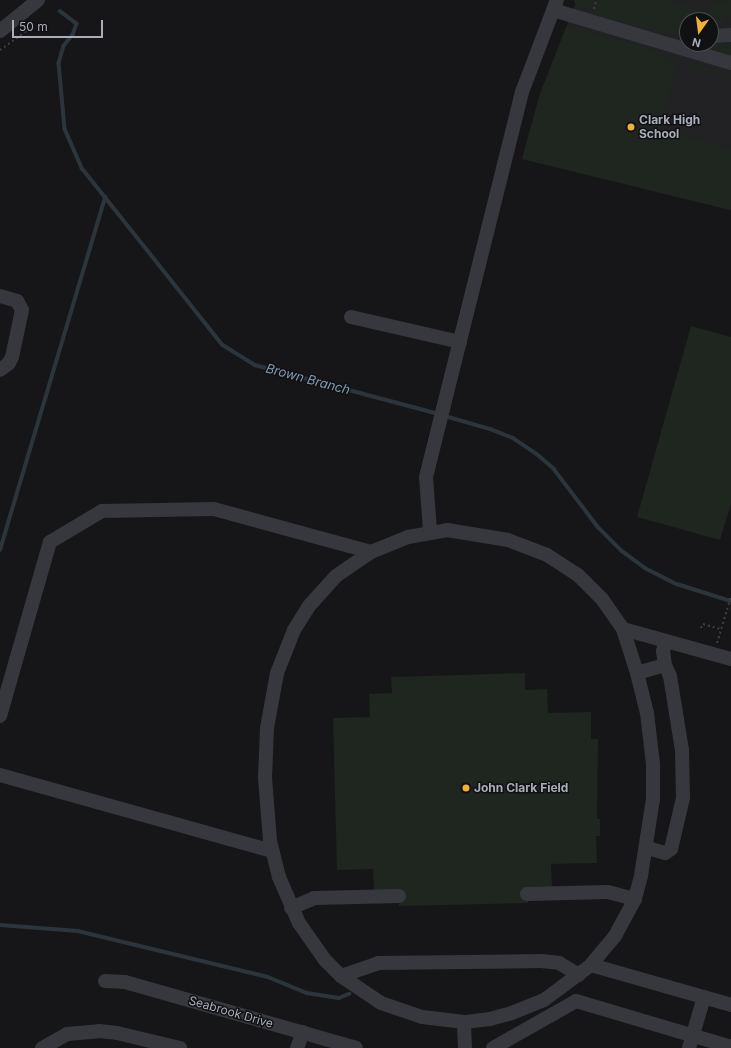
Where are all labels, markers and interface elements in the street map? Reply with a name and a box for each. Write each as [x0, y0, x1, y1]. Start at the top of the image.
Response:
scale bar [14, 12, 105, 38]
north arrow [679, 12, 719, 52]
text: 50 m [19, 19, 48, 34]
text: N [691, 35, 702, 50]
place label: Clark High School [639, 113, 700, 141]
marker: Clark High School [626, 122, 636, 132]
water label: Brown Branch [264, 360, 352, 398]
place label: John Clark Field [474, 781, 568, 795]
marker: John Clark Field [461, 783, 471, 793]
street label: Seabrook Drive [187, 993, 275, 1031]

